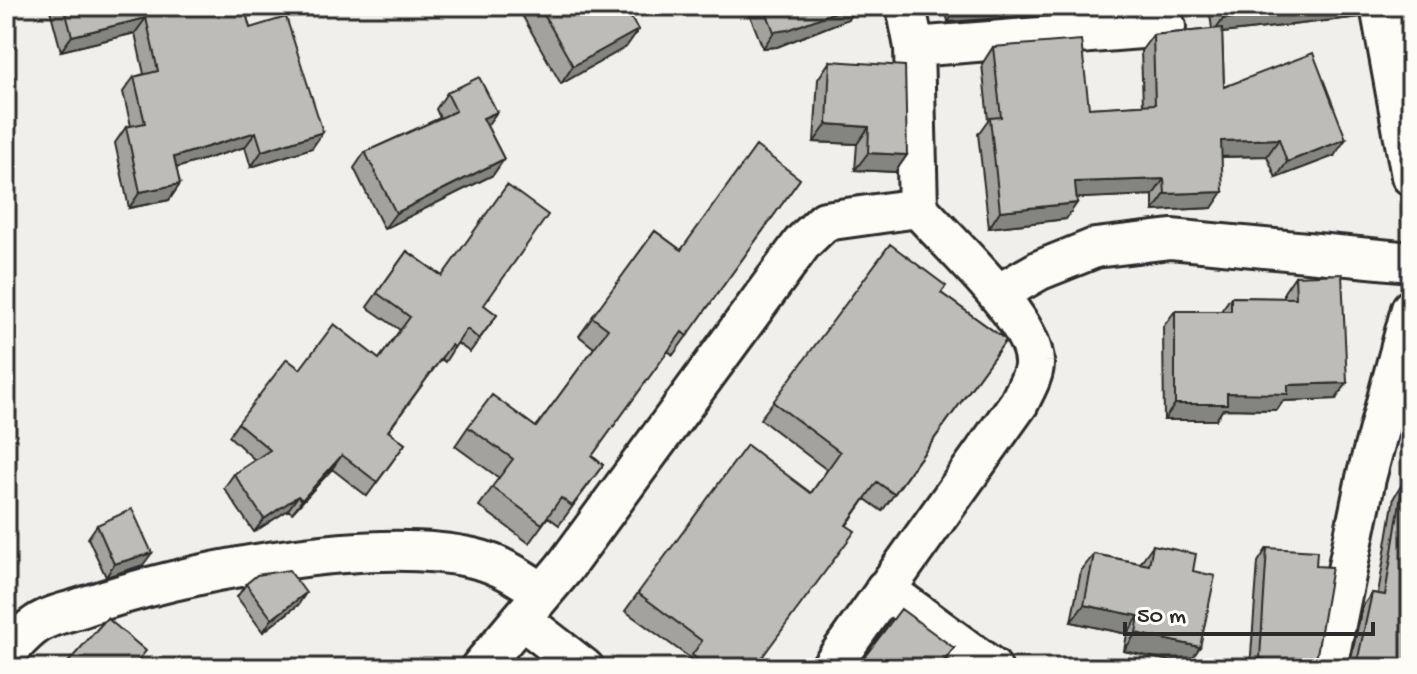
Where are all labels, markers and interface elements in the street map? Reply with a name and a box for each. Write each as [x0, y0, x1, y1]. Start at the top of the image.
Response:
scale bar [1125, 586, 1373, 636]
text: 50 m [1137, 603, 1186, 632]

